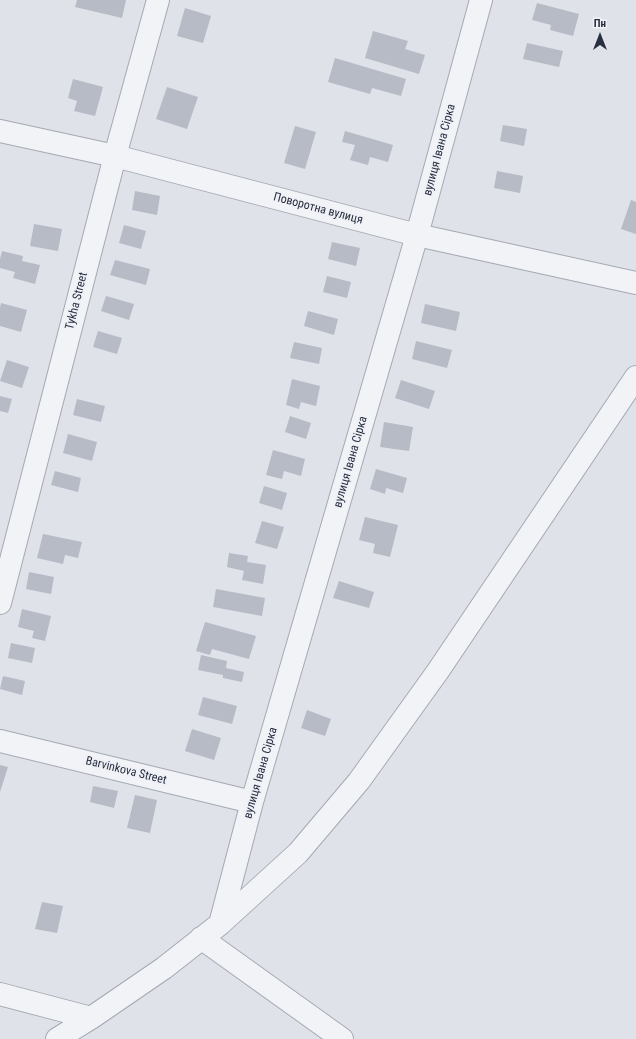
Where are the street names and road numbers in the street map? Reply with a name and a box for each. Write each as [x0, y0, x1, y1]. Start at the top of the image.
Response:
street label: вулиця Івана Сірка [421, 103, 459, 197]
street label: Поворотна вулиця [272, 190, 364, 228]
street label: Tykha Street [63, 271, 91, 331]
street label: вулиця Івана Сірка [331, 415, 371, 509]
street label: вулиця Івана Сірка [241, 726, 281, 820]
street label: Barvinkova Street [84, 754, 168, 788]

